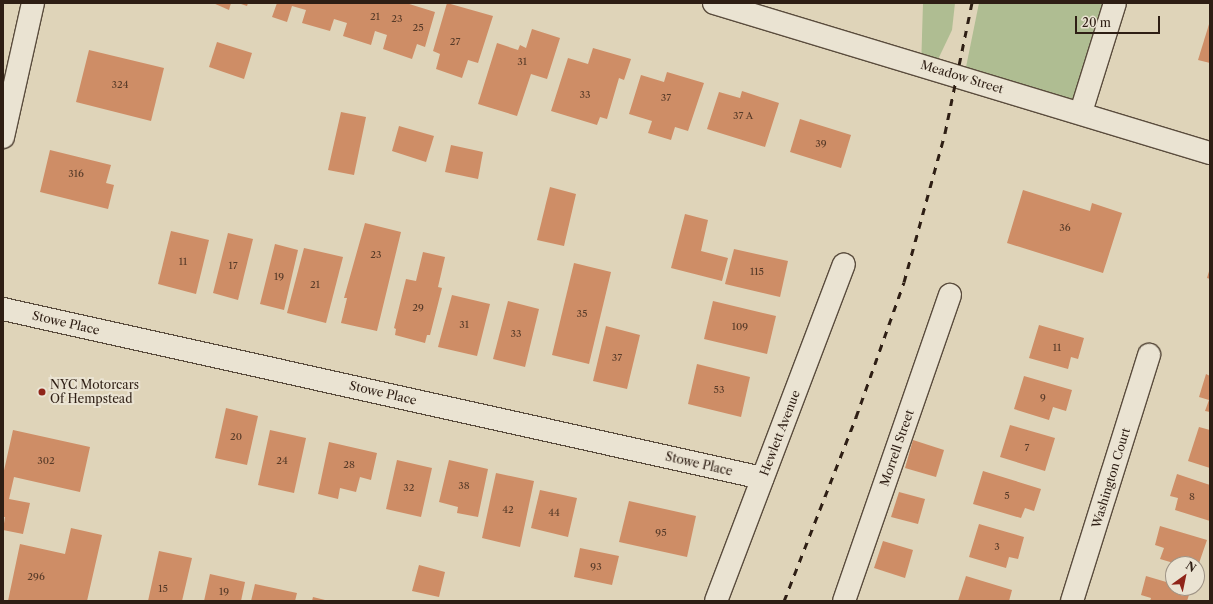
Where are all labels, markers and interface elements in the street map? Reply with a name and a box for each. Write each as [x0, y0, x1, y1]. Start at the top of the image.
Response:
scale bar [1077, 8, 1162, 34]
house number: 21 [370, 11, 380, 23]
house number: 23 [391, 13, 403, 25]
text: 20 m [1082, 15, 1111, 30]
house number: 25 [412, 22, 424, 34]
house number: 27 [450, 36, 460, 48]
house number: 31 [517, 56, 527, 68]
street label: Meadow Street [919, 57, 1005, 97]
house number: 324 [111, 79, 129, 91]
house number: 33 [579, 89, 591, 101]
house number: 37 [661, 92, 671, 104]
house number: 37 A [733, 110, 753, 122]
house number: 39 [815, 138, 827, 150]
house number: 316 [68, 168, 84, 180]
house number: 36 [1059, 222, 1071, 234]
house number: 23 [370, 249, 382, 261]
house number: 11 [179, 256, 187, 268]
house number: 17 [228, 260, 238, 272]
house number: 115 [750, 266, 764, 278]
house number: 19 [274, 271, 284, 283]
house number: 21 [310, 279, 320, 291]
house number: 29 [412, 302, 424, 314]
street label: Stowe Place [31, 308, 101, 338]
house number: 35 [577, 308, 587, 320]
house number: 31 [459, 319, 469, 331]
house number: 109 [732, 321, 748, 333]
house number: 33 [510, 328, 522, 340]
house number: 11 [1053, 342, 1061, 354]
house number: 37 [612, 352, 622, 364]
place label: NYC Motorcars Of Hempstead [50, 378, 139, 406]
street label: Stowe Place [348, 378, 418, 408]
house number: 53 [714, 384, 724, 396]
marker: NYC Motorcars Of Hempstead [37, 387, 47, 397]
street label: Hewlett Avenue [757, 388, 803, 478]
house number: 9 [1040, 392, 1046, 404]
street label: Morrell Street [877, 408, 917, 488]
street label: Washington Court [1089, 426, 1133, 530]
house number: 20 [230, 431, 242, 443]
house number: 7 [1025, 442, 1029, 454]
street label: Stowe Place [664, 449, 734, 479]
house number: 302 [37, 455, 55, 467]
house number: 24 [276, 455, 288, 467]
house number: 28 [343, 459, 355, 471]
house number: 38 [458, 480, 470, 492]
house number: 32 [403, 482, 415, 494]
house number: 5 [1004, 490, 1010, 502]
house number: 8 [1189, 491, 1195, 503]
house number: 42 [502, 504, 514, 516]
house number: 44 [548, 507, 560, 519]
house number: 95 [655, 527, 667, 539]
house number: 3 [994, 541, 1000, 553]
north arrow [1165, 556, 1205, 596]
text: N [1183, 558, 1199, 575]
house number: 93 [590, 561, 602, 573]
house number: 296 [27, 571, 45, 583]
house number: 15 [158, 583, 168, 595]
house number: 19 [219, 586, 229, 598]

